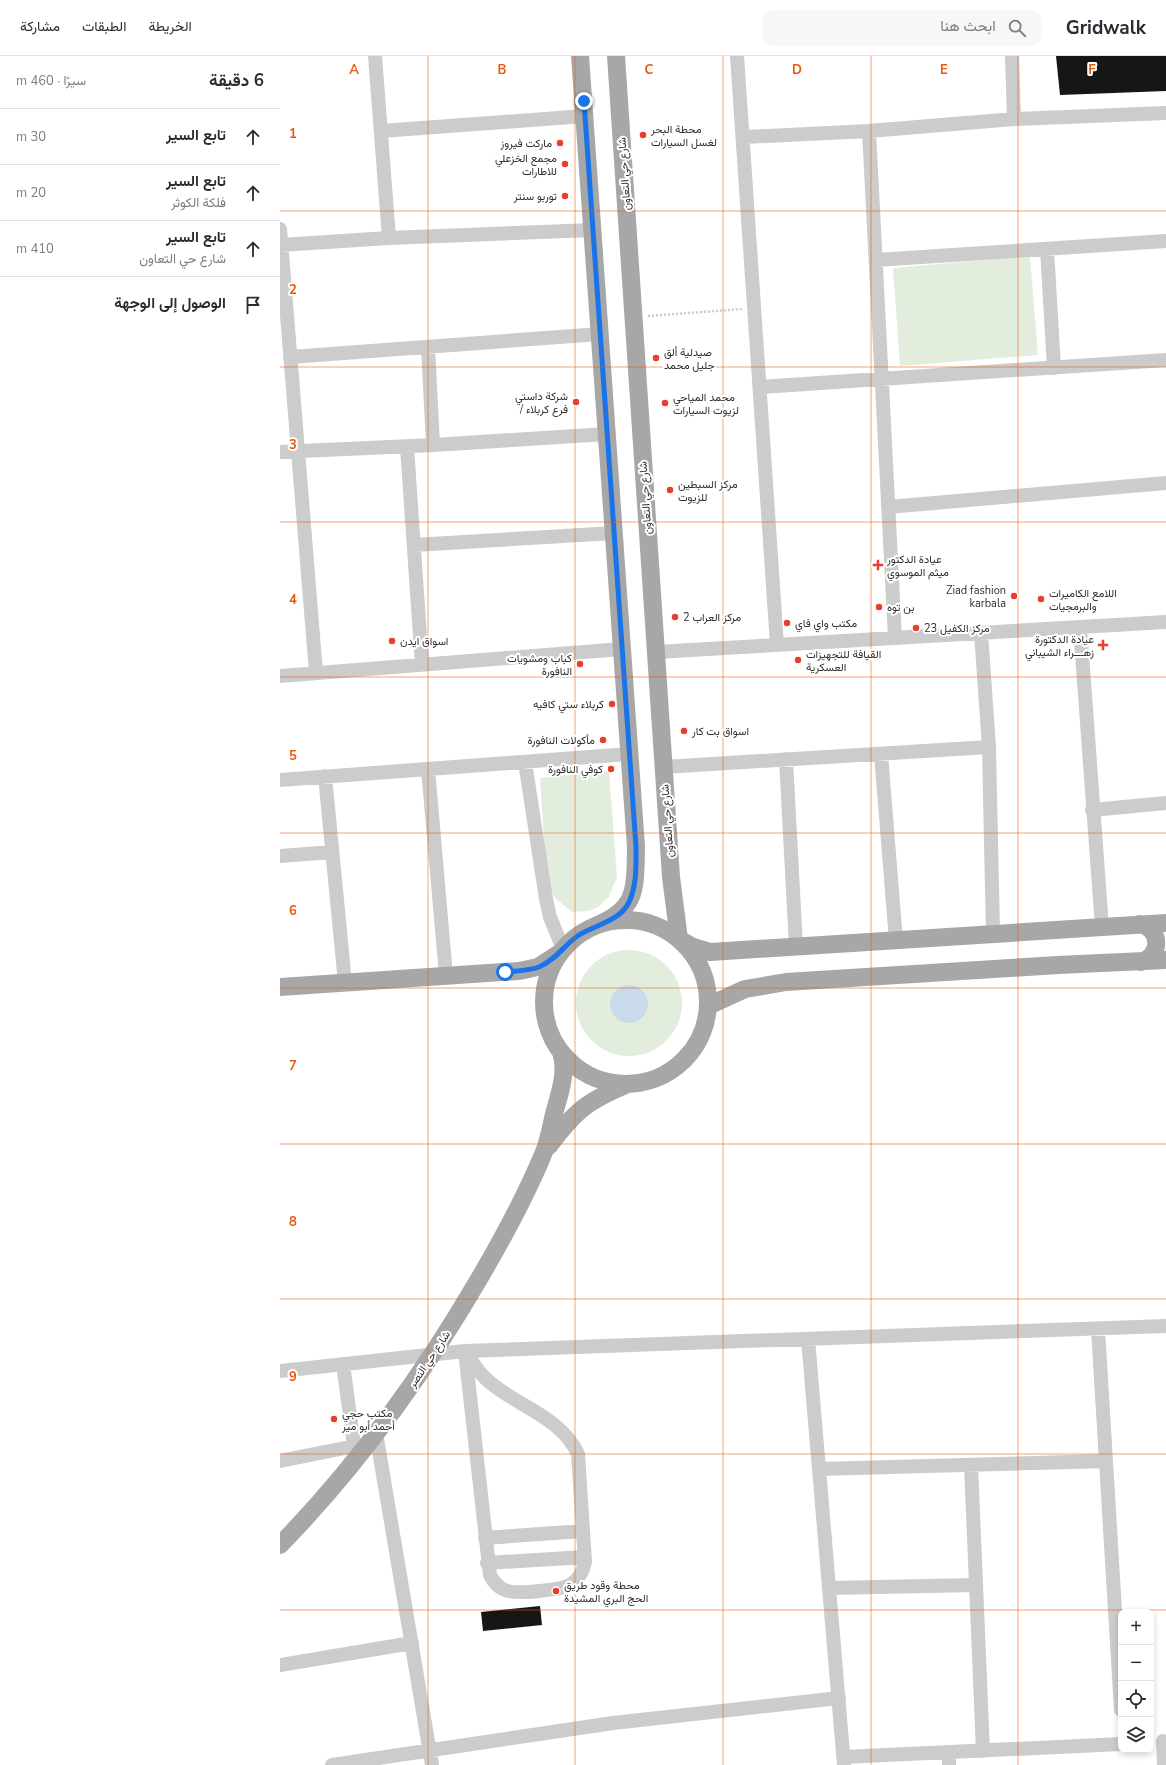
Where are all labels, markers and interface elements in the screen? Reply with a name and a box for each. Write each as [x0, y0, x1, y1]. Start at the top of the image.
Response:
search box [762, 10, 1042, 46]
text: Gridwalk [1066, 15, 1146, 41]
text: ابحث هنا [940, 16, 996, 36]
text: مشاركة [20, 17, 60, 36]
text: الطبقات [82, 17, 126, 36]
text: الخريطة [148, 17, 192, 36]
icon: search [1006, 17, 1028, 39]
text: A [349, 61, 359, 79]
text: B [498, 61, 507, 79]
text: C [645, 61, 654, 79]
text: D [792, 61, 802, 79]
text: E [940, 61, 948, 79]
text: F [1088, 61, 1096, 79]
text: 6 دقيقة [209, 69, 264, 92]
text: سيرًا · 460 m [16, 72, 86, 90]
route end [575, 92, 593, 110]
place label: محطة البحر لغسل السيارات [650, 122, 717, 150]
text: تابع السير [166, 125, 226, 145]
text: 1 [289, 125, 297, 143]
icon: ahead [242, 126, 264, 148]
text: 30 m [16, 128, 46, 146]
marker: محطة البحر لغسل السيارات [638, 130, 648, 140]
place label: ماركت فيروز [499, 136, 552, 151]
street label: شارع حي التعاون [614, 136, 637, 211]
marker: ماركت فيروز [555, 138, 565, 148]
place label: مجمع الخزعلي للاطارات [495, 151, 557, 179]
marker: مجمع الخزعلي للاطارات [560, 159, 570, 169]
text: تابع السير [166, 171, 226, 191]
icon: ahead [242, 182, 264, 204]
text: 20 m [16, 184, 46, 202]
place label: توربو سنتر [513, 189, 558, 204]
marker: توربو سنتر [560, 191, 570, 201]
text: فلكة الكوثر [171, 194, 226, 212]
text: تابع السير [166, 227, 226, 247]
icon: ahead [242, 238, 264, 260]
text: 410 m [16, 240, 54, 258]
text: شارع حي التعاون [139, 250, 226, 268]
text: 2 [289, 281, 297, 299]
text: الوصول إلى الوجهة [114, 293, 226, 313]
icon: arrive [242, 294, 264, 316]
place label: صيدلية ألق جليل محمد [664, 345, 715, 373]
marker: صيدلية ألق جليل محمد [651, 353, 661, 363]
place label: شركة داستي / فرع كربلاء [515, 389, 568, 417]
place label: محمد المياحي لزيوت السيارات [673, 390, 739, 418]
marker: شركة داستي / فرع كربلاء [571, 397, 581, 407]
marker: محمد المياحي لزيوت السيارات [660, 398, 670, 408]
text: 3 [289, 436, 297, 454]
street label: شارع حي التعاون [635, 460, 658, 535]
place label: مركز السبطين للزيوت [678, 477, 738, 505]
marker: مركز السبطين للزيوت [665, 485, 675, 495]
place label: عيادة الدكتور ميثم الموسوي [886, 552, 949, 582]
marker: عيادة الدكتور ميثم الموسوي [872, 559, 884, 571]
place label: Ziad fashion karbala [946, 583, 1006, 611]
place label: اللامع الكاميرات والبرمجيات [1049, 586, 1117, 614]
text: 4 [289, 591, 297, 609]
marker: Ziad fashion karbala [1009, 591, 1019, 601]
marker: اللامع الكاميرات والبرمجيات [1036, 594, 1046, 604]
place label: بن توه [887, 600, 914, 615]
marker: بن توه [874, 602, 884, 612]
place label: مركز العراب 2 [683, 610, 741, 625]
marker: مركز العراب 2 [670, 612, 680, 622]
place label: مكتب واي فاي [795, 616, 857, 633]
marker: مكتب واي فاي [782, 618, 792, 628]
place label: مركز الكفيل 23 [924, 621, 990, 636]
marker: مركز الكفيل 23 [911, 623, 921, 633]
place label: عيادة الدكتورة زهـــراء الشيباني [1025, 632, 1094, 662]
place label: اسواق ايدن [400, 634, 448, 649]
marker: اسواق ايدن [387, 636, 397, 646]
marker: عيادة الدكتورة زهـــراء الشيباني [1097, 639, 1109, 651]
place label: القيافة للتجهيزات العسكرية [806, 647, 881, 675]
place label: كباب ومشويات النافورة [507, 651, 572, 679]
marker: القيافة للتجهيزات العسكرية [793, 655, 803, 665]
marker: كباب ومشويات النافورة [575, 659, 585, 669]
place label: كربلاء ستي كافيه [533, 697, 604, 714]
marker: كربلاء ستي كافيه [607, 699, 617, 709]
place label: اسواق بت كار [691, 724, 749, 739]
marker: اسواق بت كار [679, 726, 689, 736]
place label: مأكولات النافورة [528, 733, 595, 748]
marker: مأكولات النافورة [598, 735, 608, 745]
text: 5 [289, 747, 297, 765]
place label: كوفي النافورة [548, 762, 603, 779]
marker: كوفي النافورة [606, 764, 616, 774]
street label: شارع حي التعاون [657, 783, 680, 858]
text: 6 [289, 902, 297, 920]
route start [496, 963, 514, 981]
text: 7 [289, 1057, 297, 1075]
text: 8 [289, 1213, 297, 1231]
street label: شارع حي النصر [404, 1328, 456, 1393]
text: 9 [289, 1368, 297, 1386]
place label: مكتب حجي أحمد أبو مير [341, 1406, 395, 1434]
marker: مكتب حجي أحمد أبو مير [329, 1414, 339, 1424]
place label: محطة وقود طريق الحج البري المشيدة [564, 1578, 648, 1608]
marker: محطة وقود طريق الحج البري المشيدة [551, 1586, 561, 1596]
map controls [1118, 1609, 1154, 1753]
button: + [1118, 1609, 1154, 1645]
button: − [1118, 1645, 1154, 1681]
button: locate [1118, 1681, 1154, 1717]
button: layers [1118, 1717, 1154, 1753]

